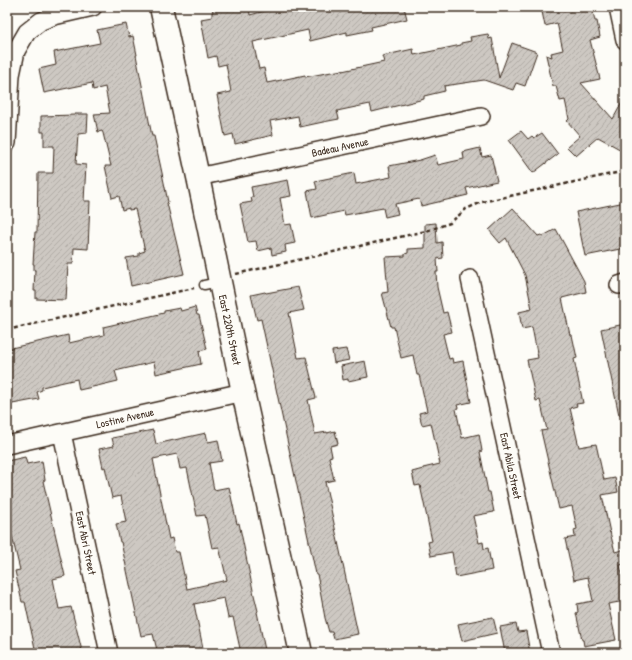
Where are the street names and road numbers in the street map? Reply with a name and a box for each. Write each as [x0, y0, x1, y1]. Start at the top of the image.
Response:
street label: Badeau Avenue [310, 134, 370, 160]
street label: East 220th Street [216, 294, 244, 367]
street label: Lostine Avenue [95, 404, 156, 431]
street label: East Abila Street [497, 432, 525, 501]
street label: East Abri Street [72, 510, 100, 576]

